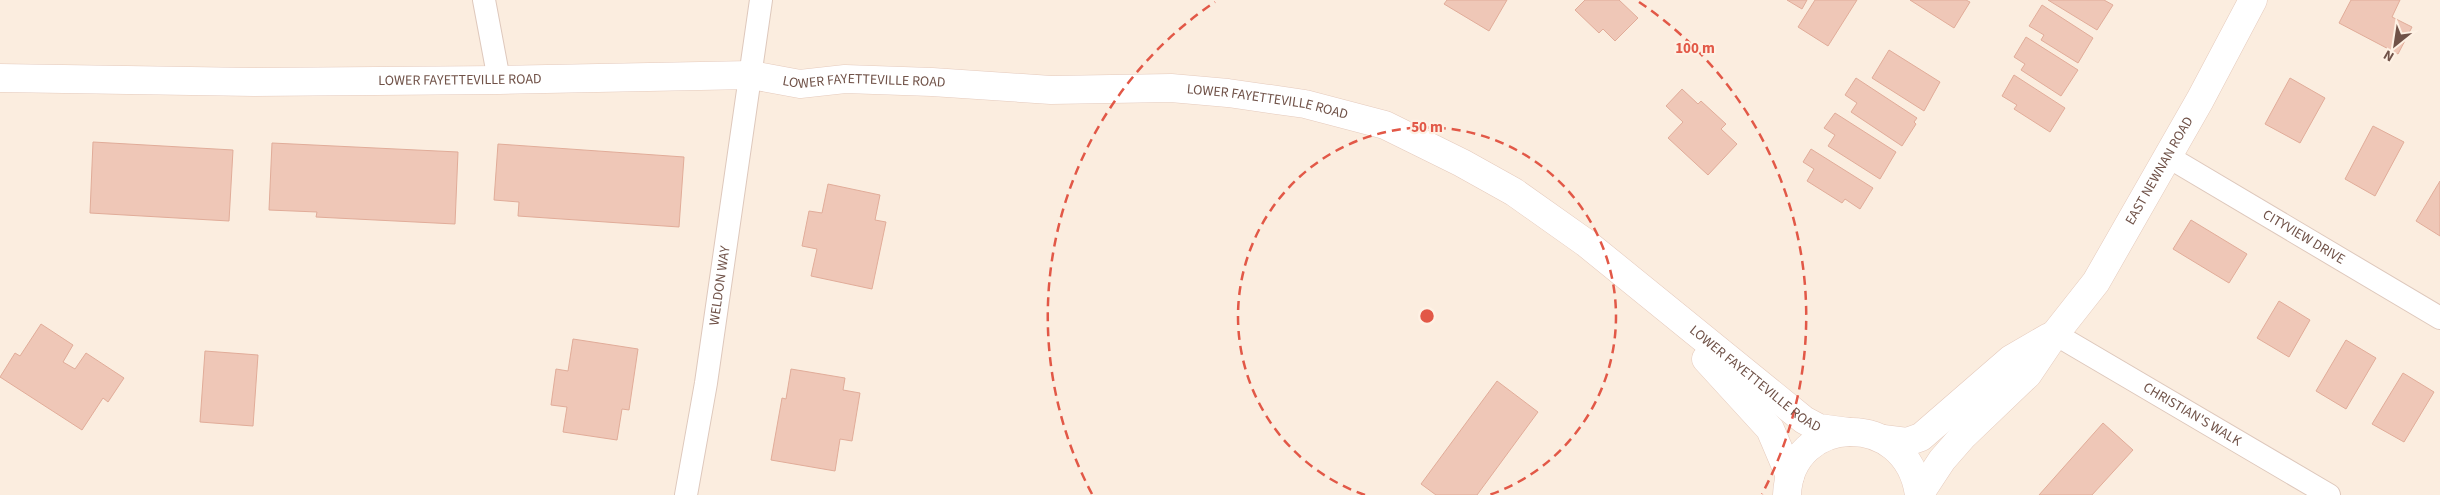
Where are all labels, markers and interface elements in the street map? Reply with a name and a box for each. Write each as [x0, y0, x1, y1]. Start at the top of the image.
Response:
north arrow [2370, 20, 2420, 70]
text: 100 m [1675, 38, 1715, 59]
text: N [2380, 44, 2398, 66]
street label: LOWER FAYETTEVILLE ROAD [378, 69, 542, 91]
street label: LOWER FAYETTEVILLE ROAD [781, 69, 946, 94]
street label: LOWER FAYETTEVILLE ROAD [1186, 79, 1350, 125]
street label: EAST NEWNAN ROAD [2121, 113, 2198, 229]
text: 50 m [1411, 117, 1443, 138]
street label: CITYVIEW DRIVE [2259, 205, 2349, 269]
street label: WELDON WAY [704, 244, 736, 327]
centre of rings [1418, 307, 1436, 325]
street label: LOWER FAYETTEVILLE ROAD [1685, 321, 1825, 437]
street label: CHRISTIAN'S WALK [2139, 378, 2246, 452]

